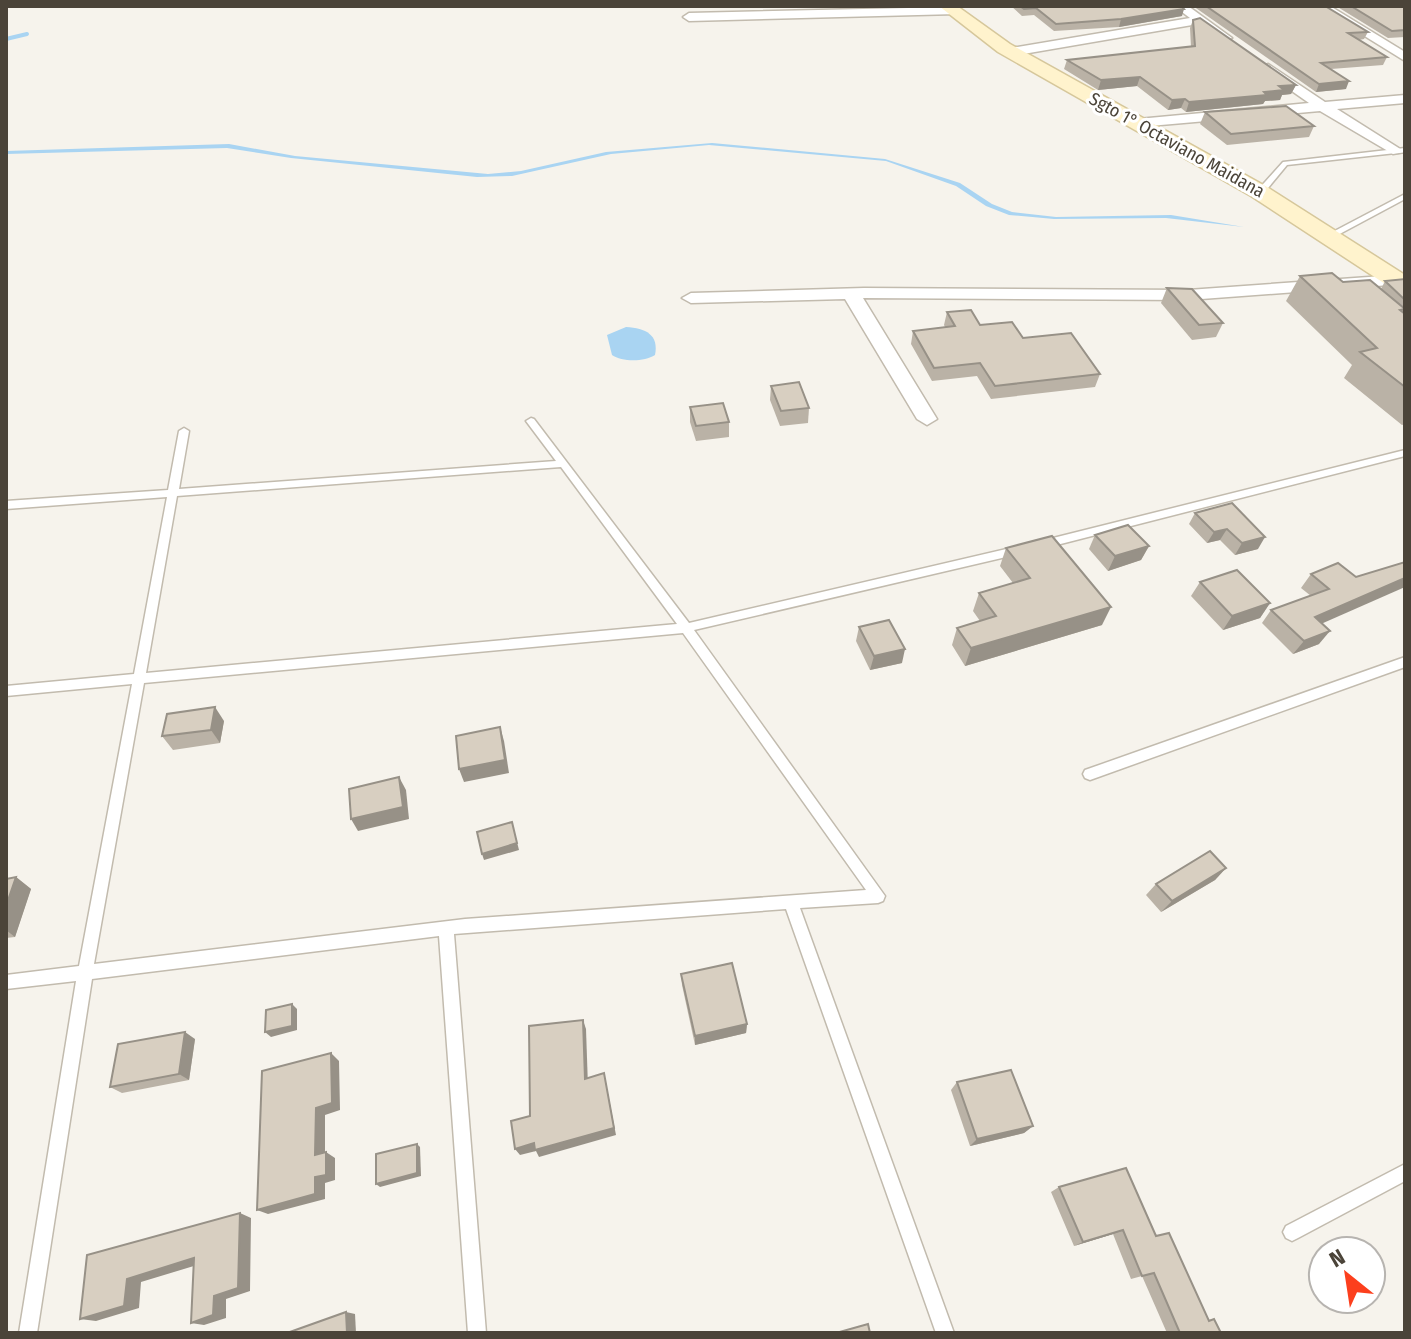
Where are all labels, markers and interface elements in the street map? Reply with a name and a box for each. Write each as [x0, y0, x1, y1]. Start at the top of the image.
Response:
street label: Sgto 1° Octaviano Maidana [1085, 88, 1269, 203]
north arrow [1307, 1235, 1387, 1315]
text: N [1325, 1243, 1350, 1273]

